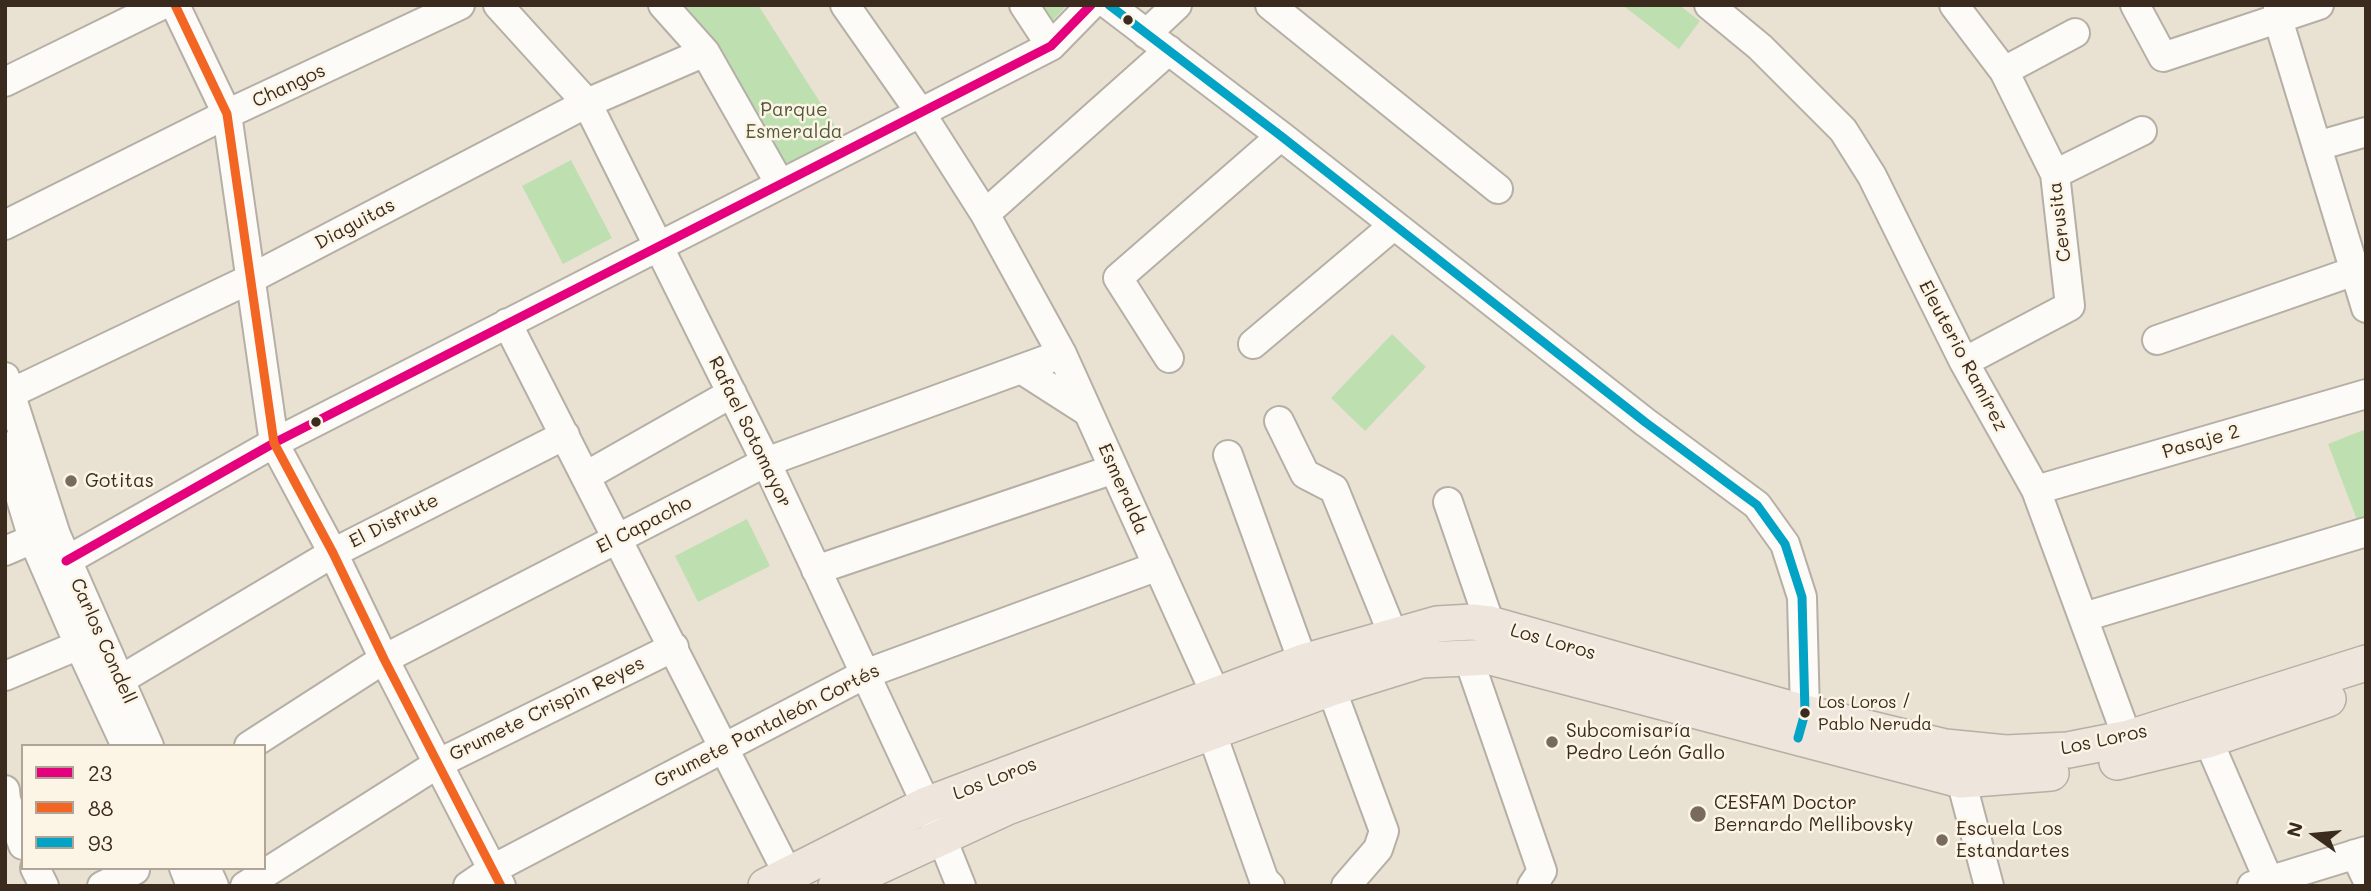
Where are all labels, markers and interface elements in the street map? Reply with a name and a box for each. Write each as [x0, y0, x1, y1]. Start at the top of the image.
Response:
unlabelled marker [1121, 13, 1135, 27]
street label: Changos [249, 59, 329, 113]
park label: Parque Esmeralda [745, 99, 843, 143]
street label: Cerusita [2044, 181, 2076, 263]
street label: Diaguitas [311, 193, 399, 255]
street label: Eleuterio Ramírez [1914, 277, 2012, 435]
street label: Rafael Sotomayor [704, 353, 796, 511]
unlabelled marker [309, 415, 323, 429]
street label: Pasaje 2 [2160, 420, 2242, 464]
street label: Esmeralda [1093, 440, 1153, 538]
place label: Gotitas [85, 470, 154, 492]
marker: Gotitas [63, 473, 79, 489]
street label: El Disfrute [345, 489, 443, 553]
street label: El Capacho [593, 491, 695, 559]
street label: Carlos Condell [65, 575, 141, 707]
street label: Los Loros [1508, 619, 1598, 665]
street label: Grumete Crispin Reyes [446, 652, 648, 766]
street label: Grumete Pantaleón Cortés [651, 659, 883, 793]
place label: Los Loros / Pablo Neruda [1818, 693, 1932, 733]
marker: Los Loros / Pablo Neruda [1798, 706, 1812, 720]
place label: Subcomisaría Pedro León Gallo [1566, 720, 1725, 764]
street label: Los Loros [2059, 720, 2149, 760]
marker: Subcomisaría Pedro León Gallo [1544, 734, 1560, 750]
legend [21, 744, 266, 870]
street label: Los Loros [950, 753, 1040, 805]
text: 23 [88, 759, 112, 786]
place label: CESFAM Doctor Bernardo Mellibovsky [1714, 792, 1913, 836]
text: 88 [88, 794, 113, 821]
north arrow [2280, 800, 2350, 870]
marker: CESFAM Doctor Bernardo Mellibovsky [1688, 804, 1708, 824]
place label: Escuela Los Estandartes [1956, 818, 2070, 862]
text: N [2280, 819, 2308, 840]
text: 93 [88, 829, 113, 856]
marker: Escuela Los Estandartes [1934, 832, 1950, 848]

